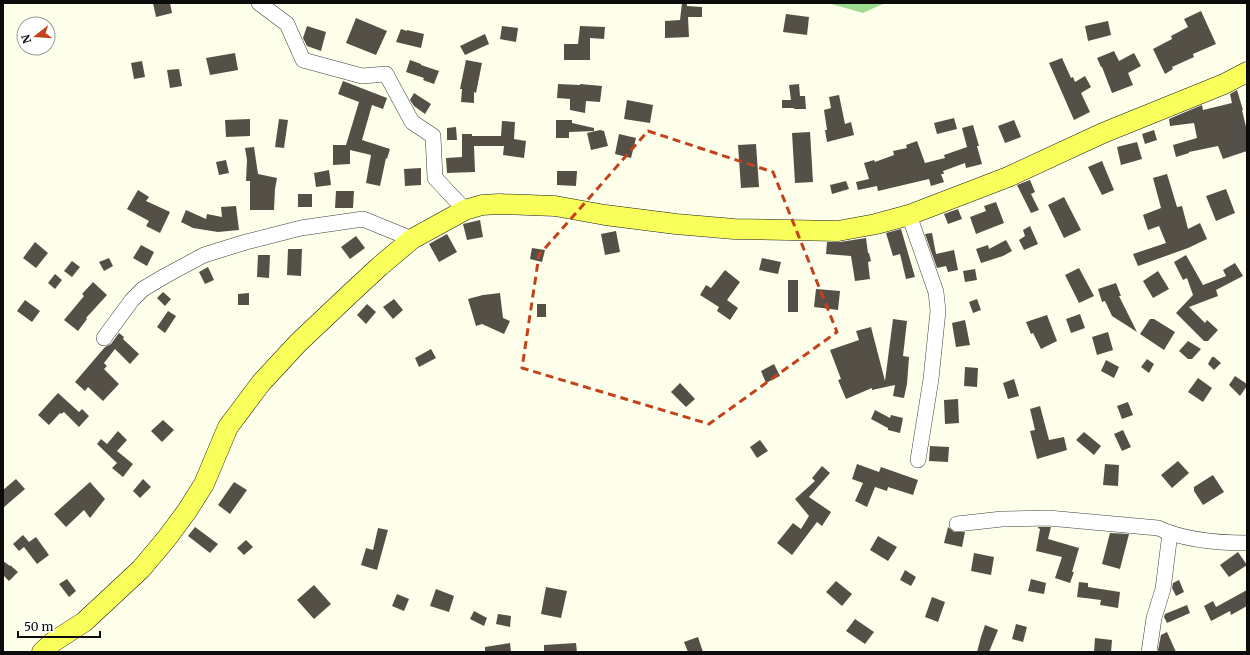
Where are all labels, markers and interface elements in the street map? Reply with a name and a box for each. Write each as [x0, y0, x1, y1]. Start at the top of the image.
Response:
north arrow [16, 16, 56, 56]
text: N [18, 32, 34, 45]
scale bar [18, 613, 100, 639]
text: 50 m [24, 619, 53, 634]

